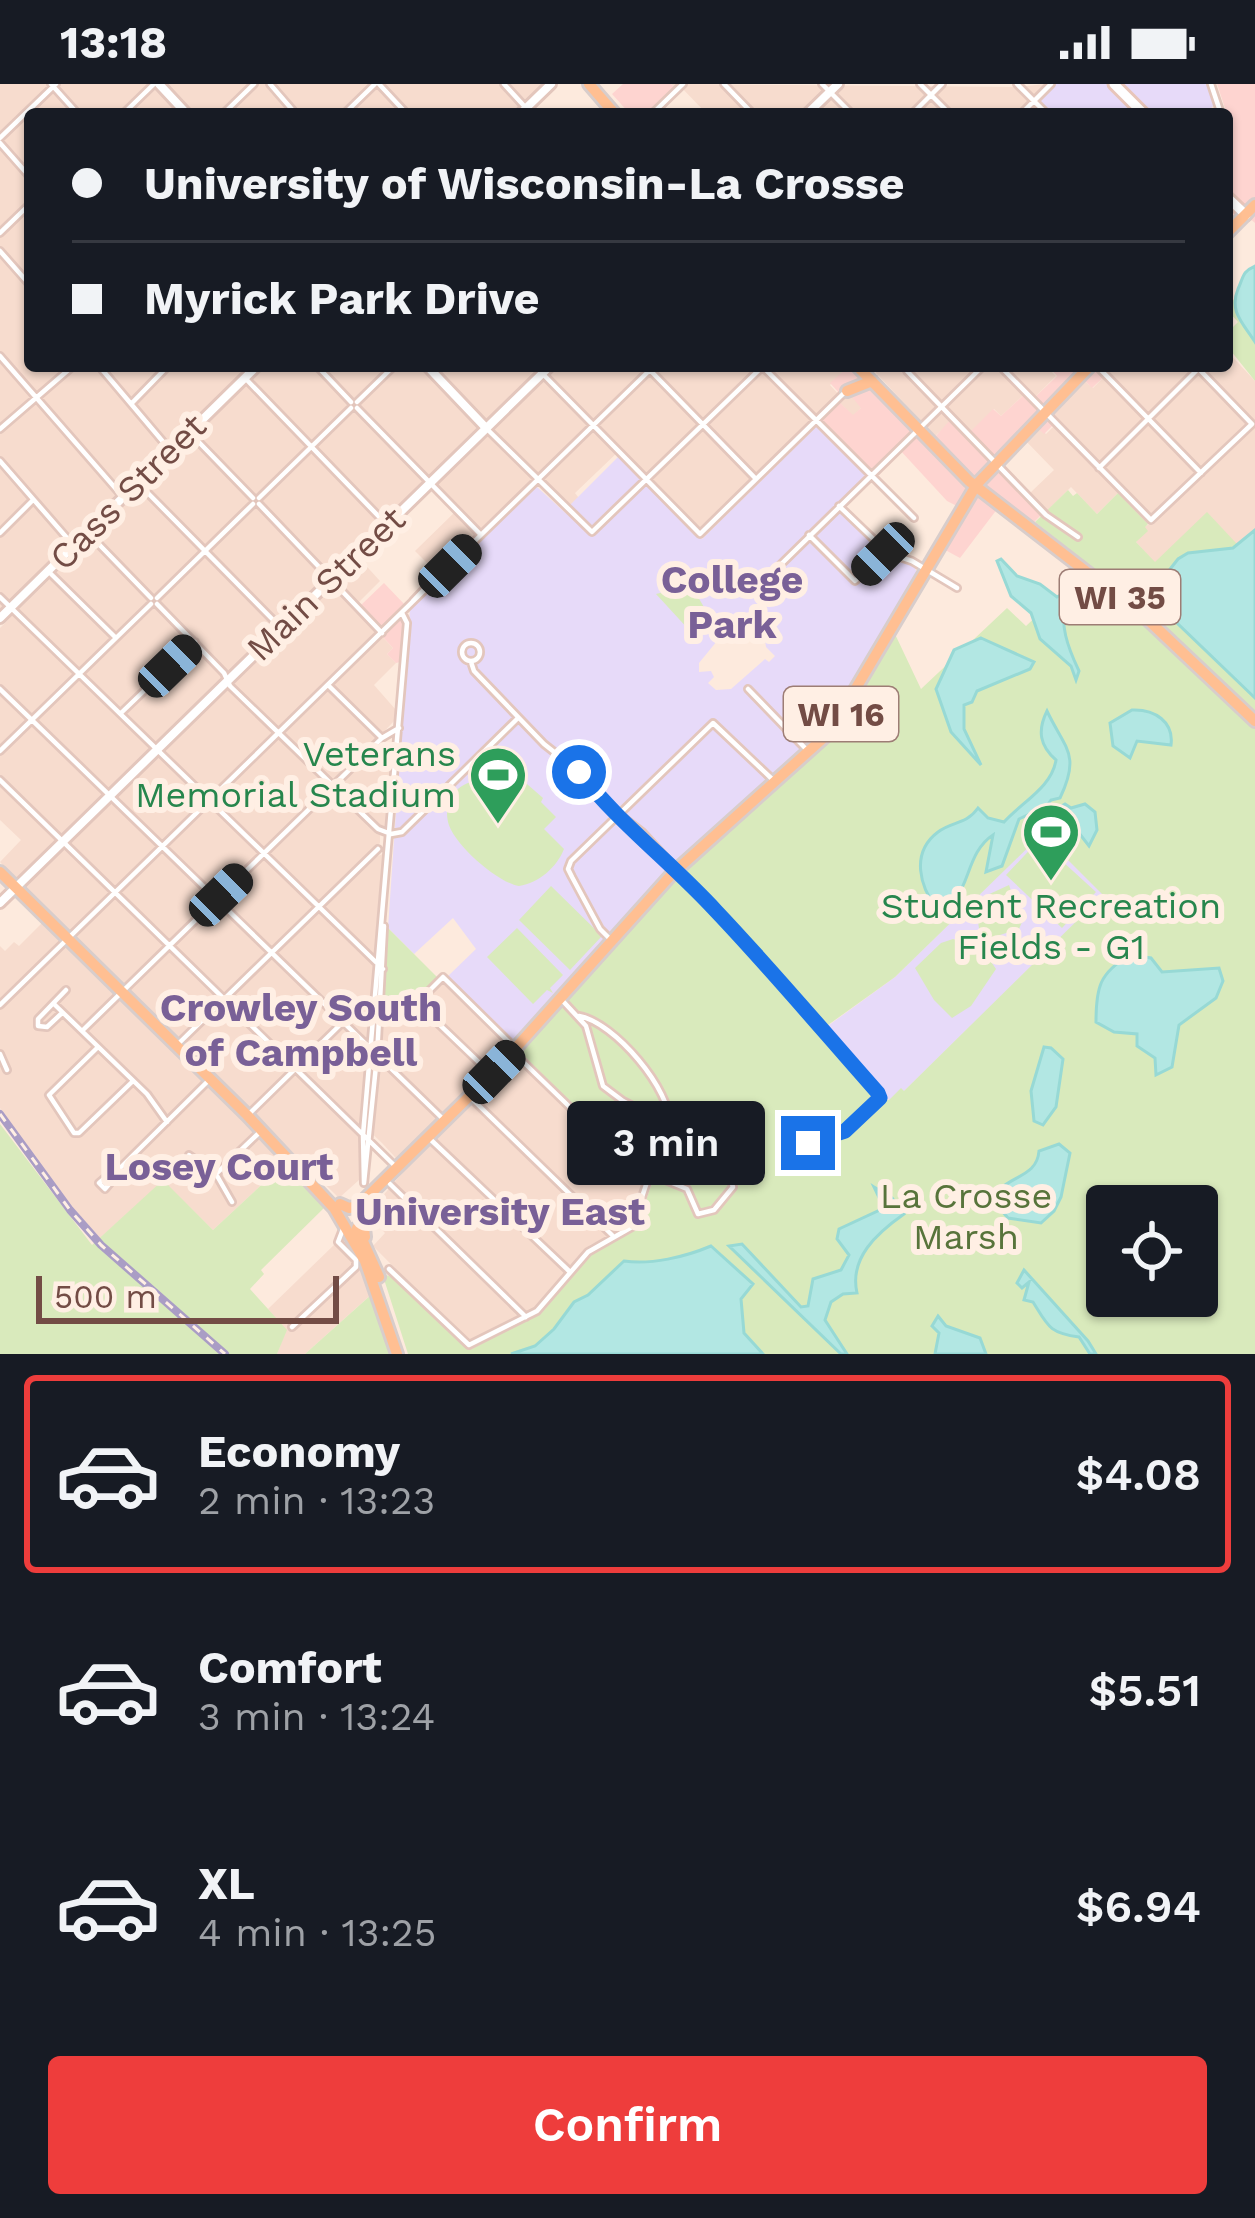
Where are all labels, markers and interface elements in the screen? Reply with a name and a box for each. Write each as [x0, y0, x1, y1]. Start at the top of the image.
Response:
text: 13:18 [60, 16, 167, 69]
text: University of Wisconsin-La Crosse [144, 157, 905, 210]
text: Myrick Park Drive [144, 272, 540, 325]
street label: Cass Street [41, 405, 215, 579]
street label: Main Street [238, 498, 414, 670]
car [845, 516, 921, 592]
car [412, 528, 488, 604]
district label: College Park [661, 557, 803, 647]
road number: WI 35 [1060, 570, 1180, 624]
car [132, 628, 208, 704]
road number: WI 16 [784, 687, 898, 741]
place label: Veterans Memorial Stadium [135, 733, 456, 816]
sports icon: Veterans Memorial Stadium [467, 744, 529, 826]
route start [552, 745, 606, 799]
sports icon: Student Recreation Fields - G1 [1020, 801, 1082, 883]
car [183, 857, 259, 933]
place label: Student Recreation Fields - G1 [881, 885, 1221, 968]
district label: Crowley South of Campbell [160, 985, 442, 1075]
car [456, 1034, 532, 1110]
callout: 3 min [568, 1101, 766, 1185]
route end [781, 1116, 835, 1170]
text: 3 min [613, 1120, 719, 1165]
district label: Losey Court [105, 1144, 333, 1189]
park label: La Crosse Marsh [880, 1175, 1052, 1258]
map controls [1086, 1185, 1218, 1317]
button: locate [1086, 1185, 1218, 1317]
district label: University East [355, 1189, 645, 1234]
scale bar [36, 1270, 339, 1323]
text: 500 m [54, 1277, 157, 1316]
icon: car [54, 1420, 162, 1528]
text: Economy [198, 1425, 400, 1478]
text: $4.08 [1076, 1448, 1201, 1501]
text: 2 min · 13:23 [198, 1478, 435, 1523]
icon: car [54, 1636, 162, 1744]
text: Comfort [198, 1641, 382, 1694]
text: $5.51 [1089, 1664, 1201, 1717]
text: 3 min · 13:24 [198, 1694, 435, 1739]
icon: car [54, 1852, 162, 1960]
text: XL [198, 1857, 255, 1910]
text: $6.94 [1076, 1880, 1201, 1933]
text: 4 min · 13:25 [198, 1910, 436, 1955]
button: Confirm [48, 2056, 1207, 2194]

